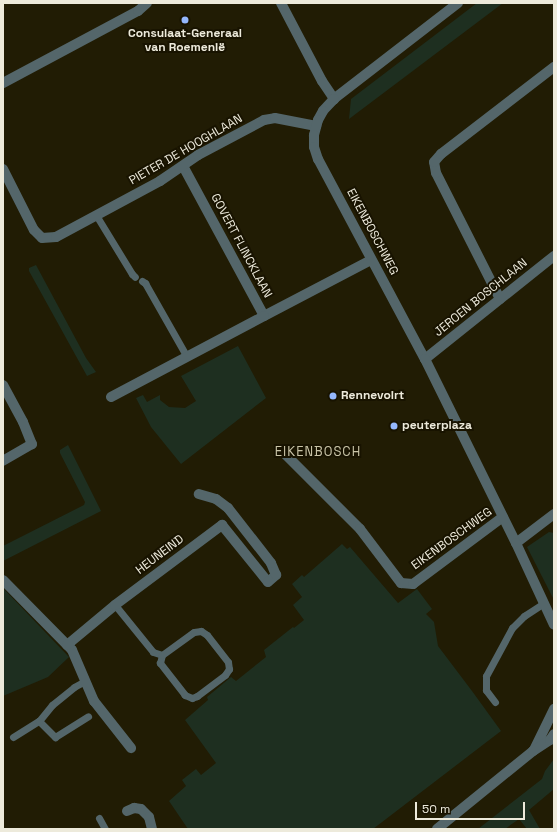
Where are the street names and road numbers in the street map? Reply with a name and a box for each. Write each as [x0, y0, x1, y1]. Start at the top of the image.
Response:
street label: PIETER DE HOOGHLAAN [127, 112, 245, 188]
street label: EIKENBOSCHWEG [343, 186, 401, 278]
street label: GOVERT FLINCKLAAN [207, 191, 275, 301]
street label: JEROEN BOSCHLAAN [431, 256, 531, 340]
street label: EIKENBOSCHWEG [409, 505, 495, 573]
street label: HEUNEIND [133, 532, 187, 578]

